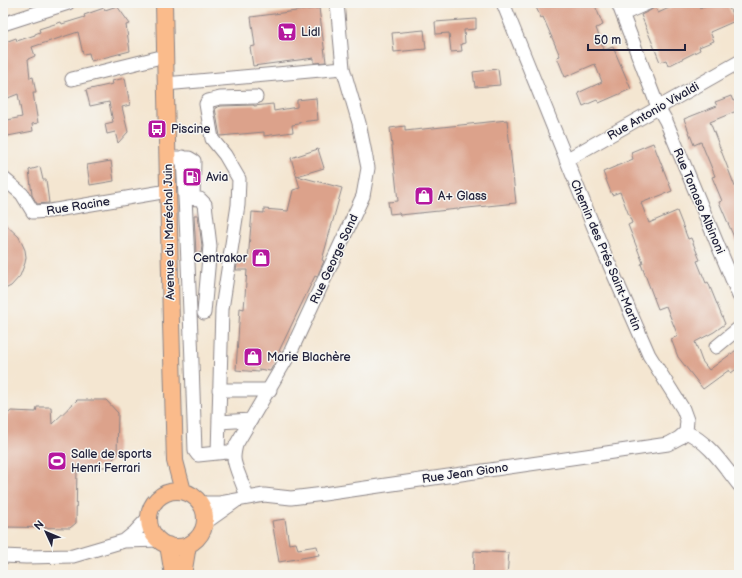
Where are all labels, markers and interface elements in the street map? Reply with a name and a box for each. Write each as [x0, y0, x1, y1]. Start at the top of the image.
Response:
supermarket icon: Lidl [276, 21, 298, 43]
place label: Lidl [301, 25, 320, 40]
scale bar [588, 26, 685, 52]
text: 50 m [594, 33, 621, 48]
street label: Rue Antonio Vivaldi [605, 79, 702, 144]
bus stop icon: Piscine [146, 118, 168, 140]
place label: Piscine [171, 122, 210, 137]
street label: Rue Tomaso Albinoni [669, 146, 728, 257]
street label: Avenue du Maréchal Juin [161, 163, 178, 300]
fuel station icon: Avia [181, 166, 203, 188]
place label: Avia [206, 170, 229, 185]
street label: Chemin des Prés Saint-Martin [567, 177, 644, 333]
shop icon: A+ Glass [413, 185, 435, 207]
place label: A+ Glass [438, 189, 487, 204]
street label: Rue Racine [45, 194, 111, 219]
street label: Rue George Sand [307, 212, 362, 306]
shop icon: Centrakor [250, 247, 272, 269]
place label: Centrakor [193, 251, 248, 266]
shop icon: Marie Blachère [242, 346, 264, 368]
place label: Marie Blachère [267, 350, 351, 365]
place label: Salle de sports Henri Ferrari [71, 447, 152, 476]
sports icon: Salle de sports Henri Ferrari [46, 450, 68, 472]
street label: Rue Jean Giono [421, 460, 509, 487]
north arrow [26, 512, 66, 552]
text: N [32, 518, 47, 533]

